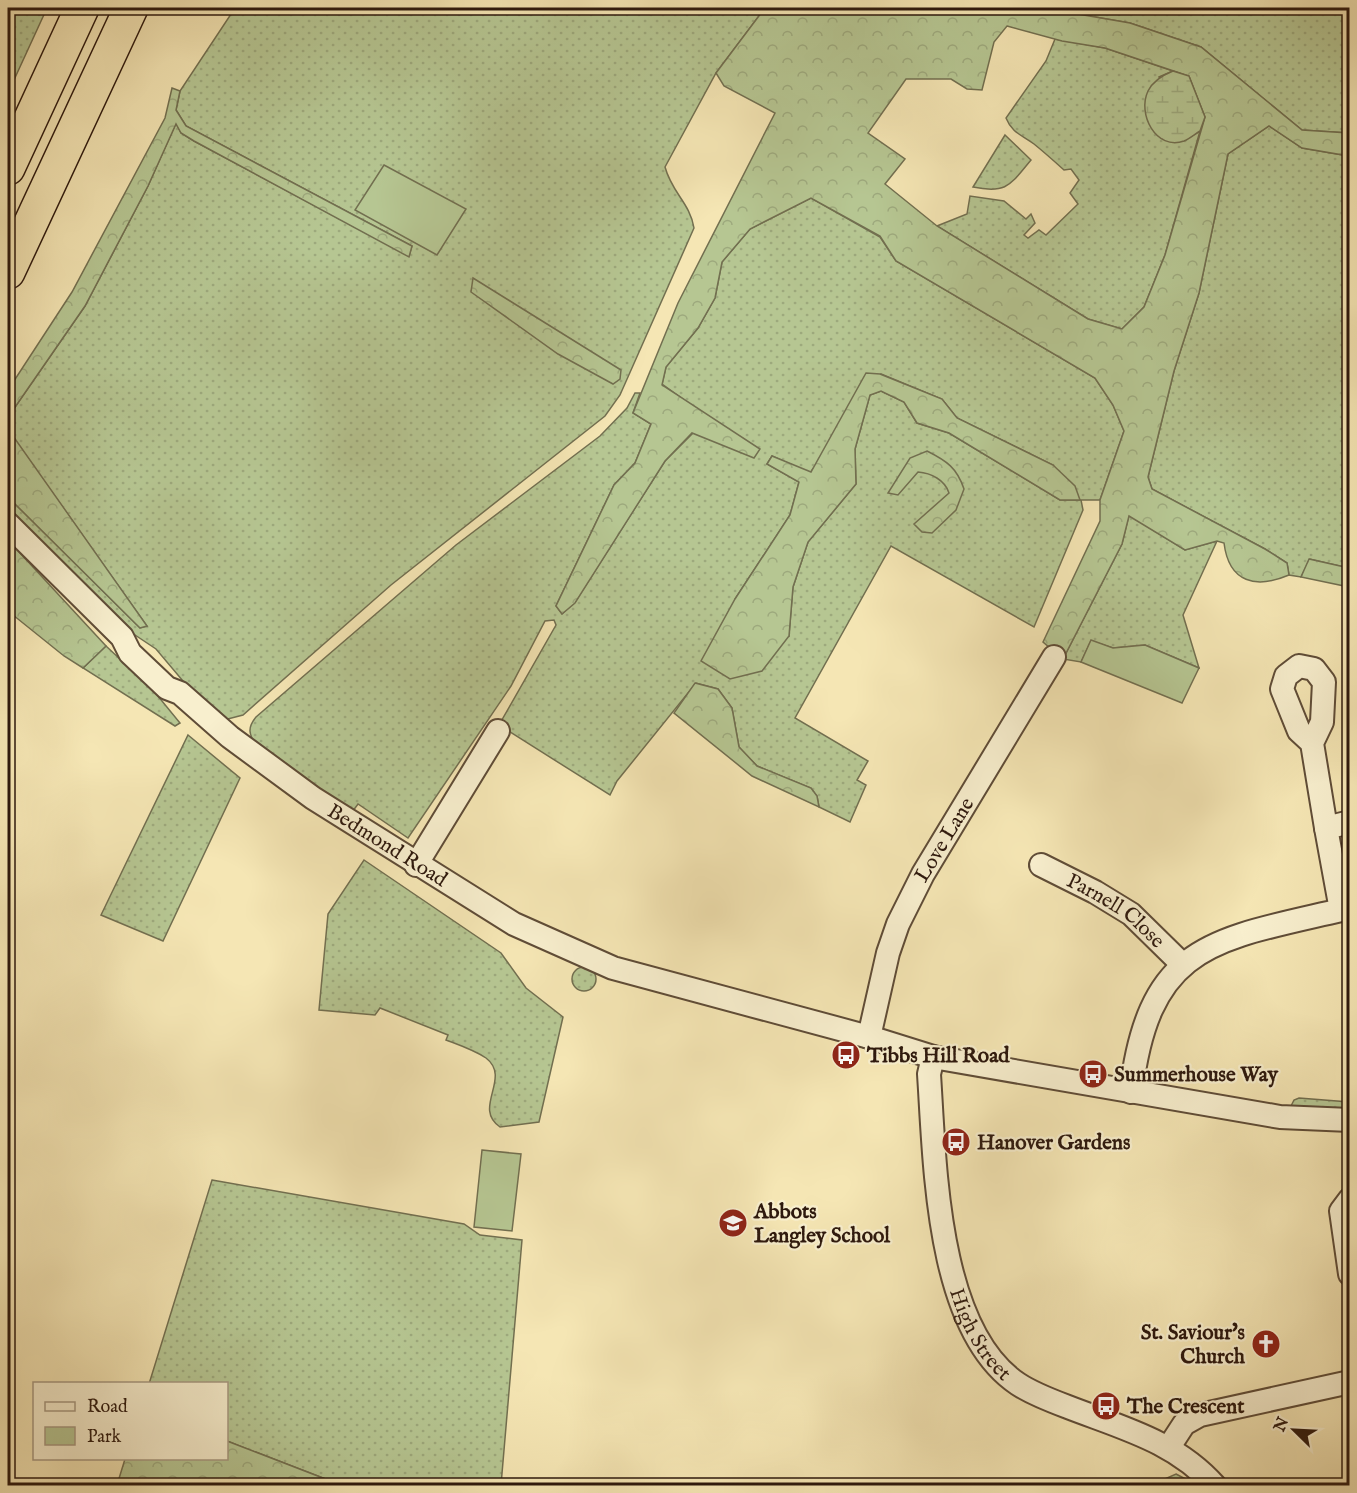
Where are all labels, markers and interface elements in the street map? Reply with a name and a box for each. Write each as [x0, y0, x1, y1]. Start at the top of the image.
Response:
street label: Love Lane [909, 793, 981, 888]
street label: Bedmond Road [322, 798, 453, 894]
street label: Parnell Close [1062, 868, 1170, 955]
bus stop icon: Tibbs Hill Road [830, 1039, 862, 1071]
place label: Tibbs Hill Road [866, 1043, 1010, 1070]
bus stop icon: Summerhouse Way [1077, 1058, 1109, 1090]
place label: Summerhouse Way [1114, 1062, 1279, 1089]
bus stop icon: Hanover Gardens [940, 1126, 972, 1158]
place label: Hanover Gardens [977, 1130, 1130, 1157]
place label: Abbots Langley School [753, 1199, 891, 1250]
school or university icon: Abbots Langley School [717, 1207, 749, 1239]
street label: High Street [942, 1285, 1016, 1388]
place label: St. Saviour's Church [1141, 1320, 1246, 1371]
church icon: St. Saviour's Church [1250, 1328, 1282, 1360]
legend [33, 1382, 228, 1460]
bus stop icon: The Crescent [1090, 1390, 1122, 1422]
place label: The Crescent [1126, 1394, 1245, 1421]
text: Road [87, 1396, 128, 1419]
north arrow [1264, 1400, 1324, 1460]
text: N [1270, 1414, 1294, 1436]
text: Park [87, 1426, 122, 1449]

